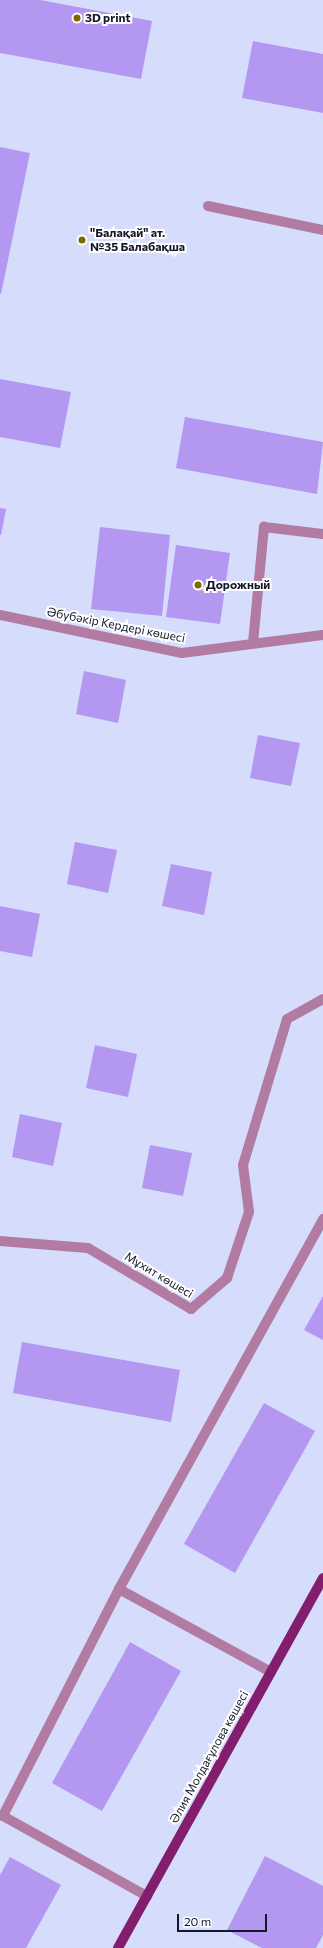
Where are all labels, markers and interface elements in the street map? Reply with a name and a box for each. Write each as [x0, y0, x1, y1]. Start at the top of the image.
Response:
place label: 3D print [85, 11, 130, 25]
marker: 3D print [72, 13, 82, 23]
place label: "Балақай" ат. №35 Балабақша [90, 226, 185, 254]
marker: "Балақай" ат. №35 Балабақша [77, 235, 87, 245]
place label: Дорожный [206, 578, 270, 592]
marker: Дорожный [193, 580, 203, 590]
street label: Әбубәкір Кердері көшесі [46, 605, 186, 645]
street label: Мұхит көшесі [122, 1249, 196, 1301]
street label: Әлия Молдағұлова көшесі [167, 1688, 251, 1826]
scale bar [179, 1906, 269, 1932]
text: 20 m [184, 1914, 211, 1928]

